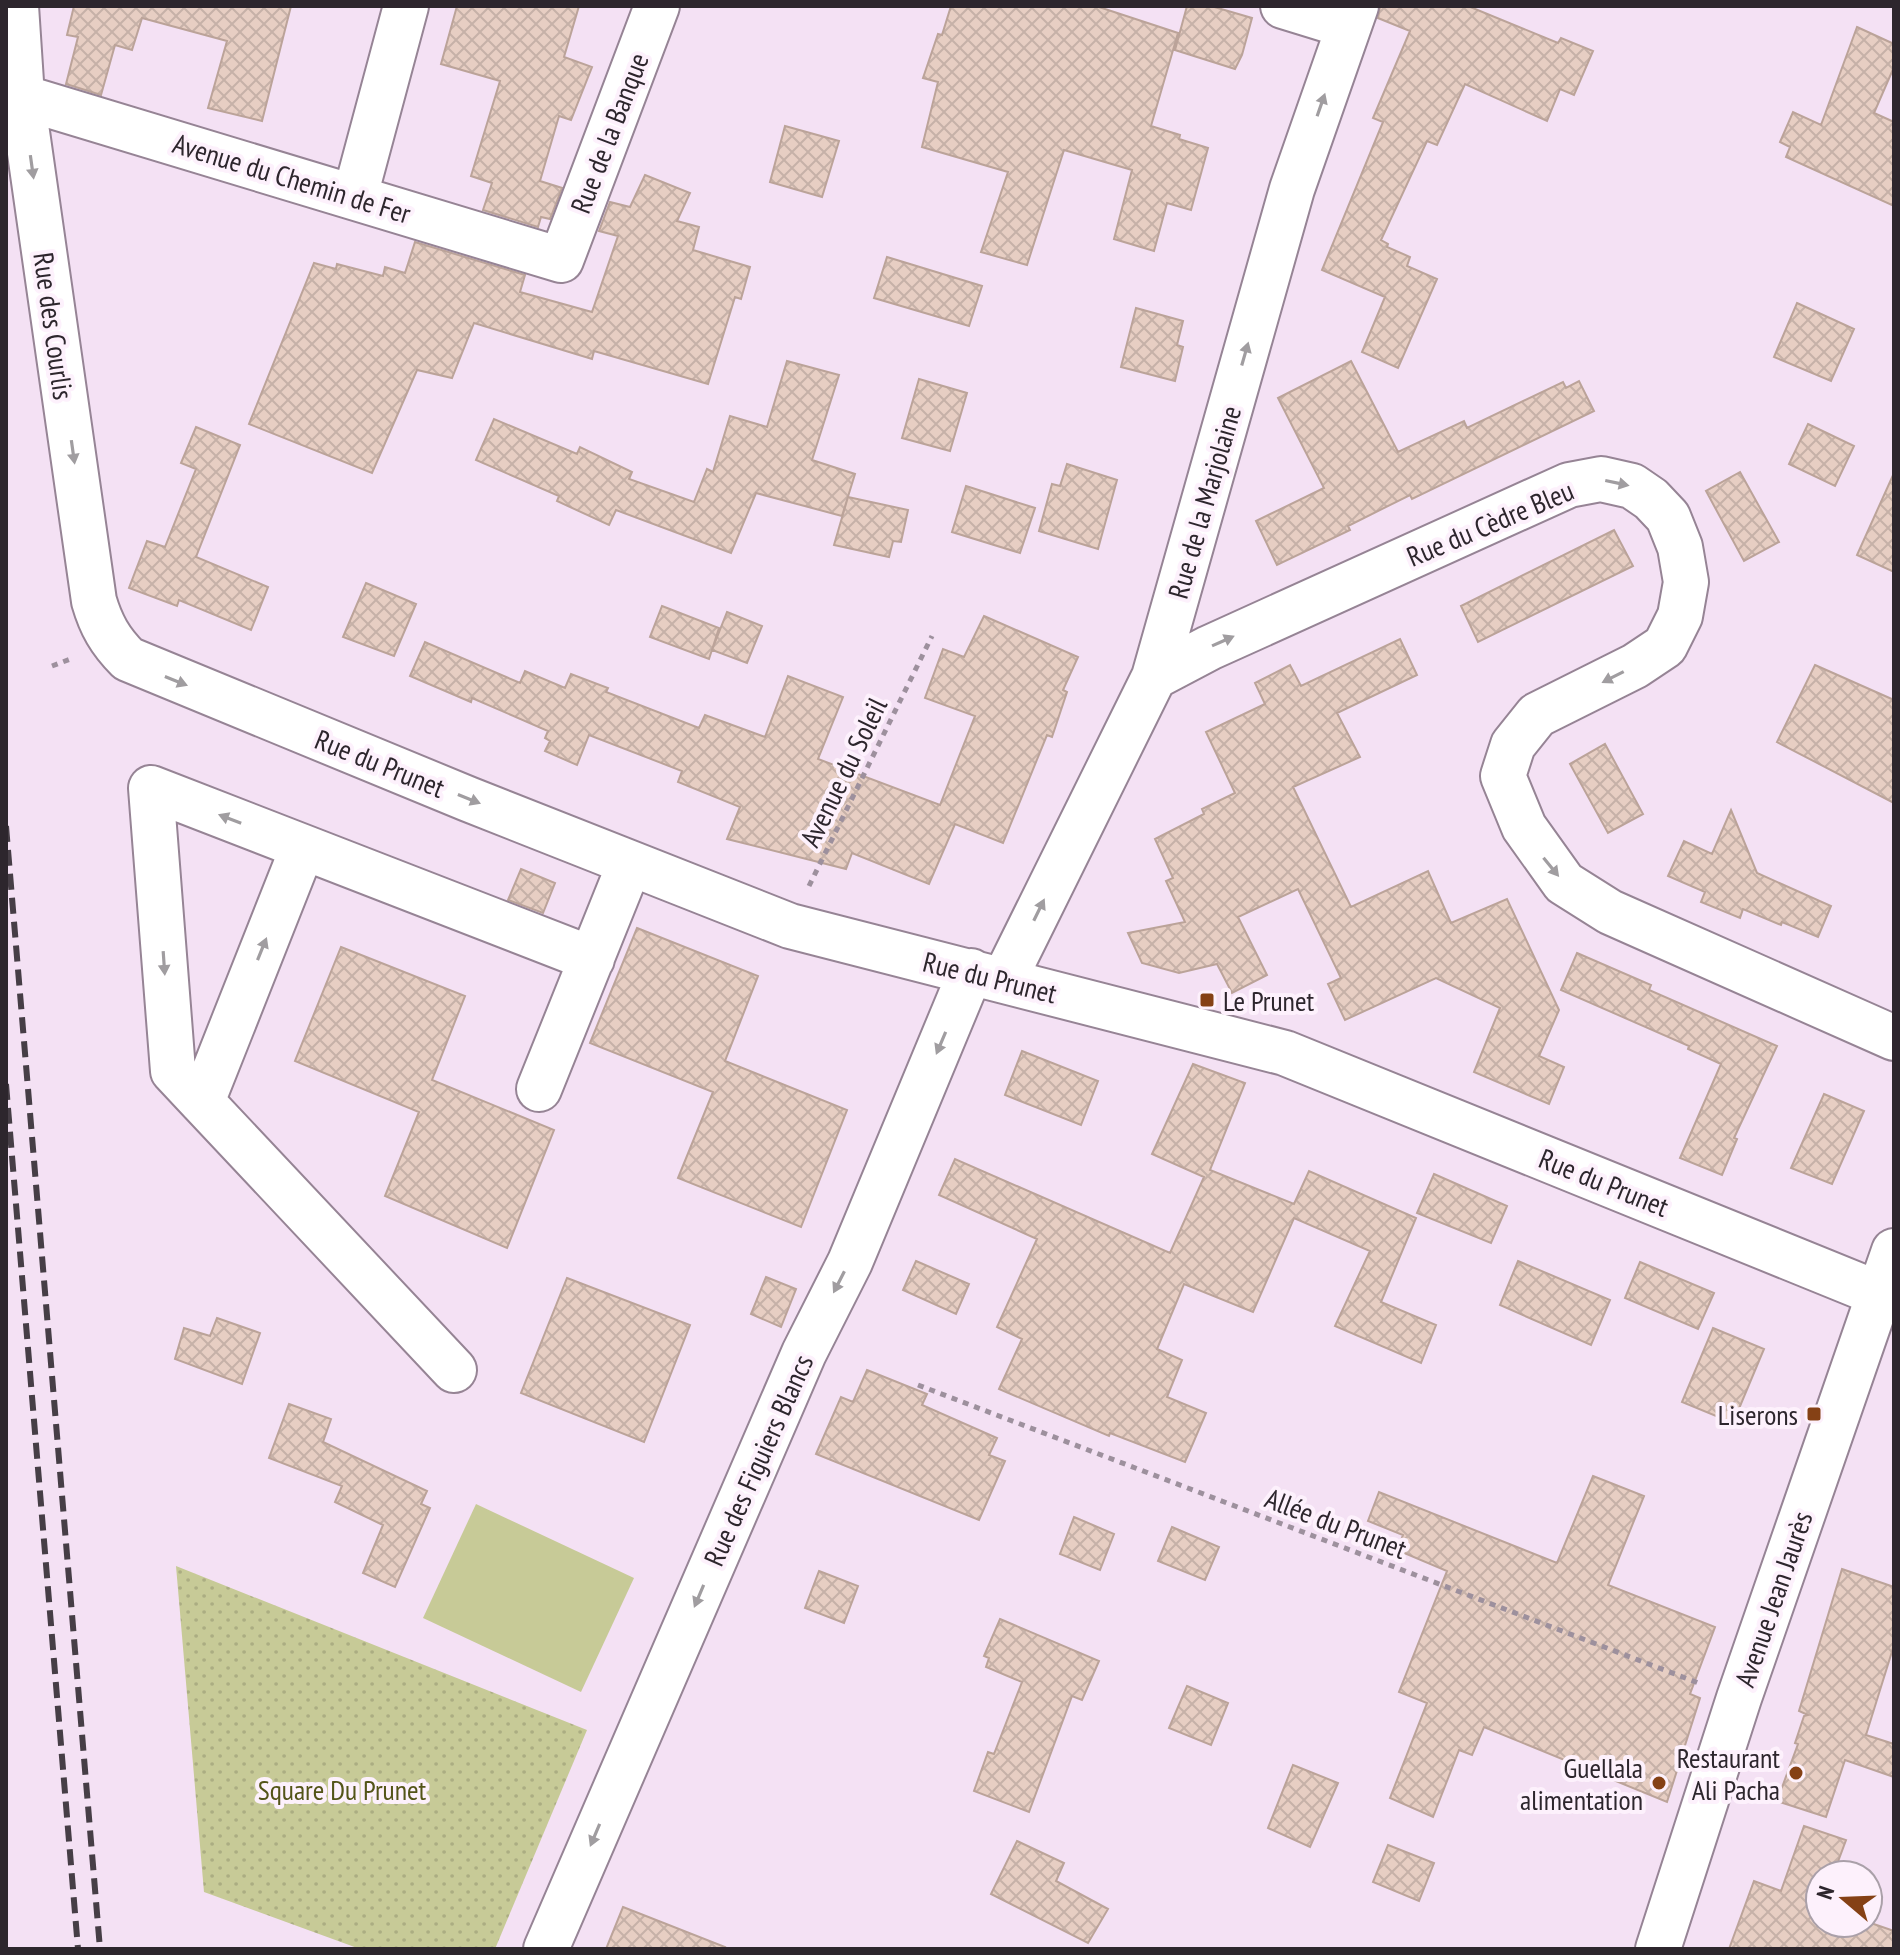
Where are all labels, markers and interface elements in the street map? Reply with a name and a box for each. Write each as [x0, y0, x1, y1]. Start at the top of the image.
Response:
street label: Rue de la Banque [561, 48, 657, 218]
one-way arrow [1315, 93, 1327, 117]
street label: Avenue du Chemin de Fer [169, 124, 416, 232]
one-way arrow [26, 155, 39, 180]
street label: Rue des Courlis [25, 250, 83, 402]
one-way arrow [1240, 341, 1252, 366]
street label: Rue de la Marjolaine [1159, 401, 1249, 603]
one-way arrow [66, 440, 79, 465]
street label: Rue du Cèdre Bleu [1401, 471, 1579, 575]
one-way arrow [1604, 477, 1629, 490]
one-way arrow [1212, 634, 1235, 648]
one-way arrow [1602, 670, 1625, 684]
one-way arrow [164, 675, 188, 688]
street label: Avenue du Soleil [791, 691, 895, 853]
street label: Rue du Prunet [310, 720, 451, 806]
one-way arrow [457, 793, 481, 806]
one-way arrow [218, 812, 242, 825]
one-way arrow [1543, 857, 1559, 877]
one-way arrow [1032, 898, 1045, 921]
one-way arrow [256, 937, 269, 961]
street label: Rue du Prunet [919, 943, 1061, 1012]
one-way arrow [158, 951, 171, 976]
place label: Le Prunet [1223, 982, 1314, 1019]
marker: Le Prunet [1198, 991, 1216, 1009]
one-way arrow [934, 1031, 947, 1055]
street label: Rue du Prunet [1534, 1139, 1675, 1225]
one-way arrow [833, 1271, 846, 1294]
street label: Rue des Figuiers Blancs [695, 1349, 821, 1571]
place label: Liserons [1718, 1396, 1798, 1433]
marker: Liserons [1805, 1405, 1823, 1423]
street label: Allée du Prunet [1260, 1479, 1412, 1567]
street label: Avenue Jean Jaurès [1726, 1506, 1820, 1692]
one-way arrow [692, 1584, 705, 1608]
place label: Restaurant Ali Pacha [1677, 1739, 1780, 1808]
place label: Guellala alimentation [1520, 1749, 1643, 1818]
marker: Restaurant Ali Pacha [1787, 1764, 1805, 1782]
park label: Square Du Prunet [258, 1771, 427, 1808]
marker: Guellala alimentation [1650, 1774, 1668, 1792]
one-way arrow [589, 1823, 602, 1847]
north arrow [1804, 1859, 1884, 1939]
text: N [1810, 1882, 1840, 1903]

